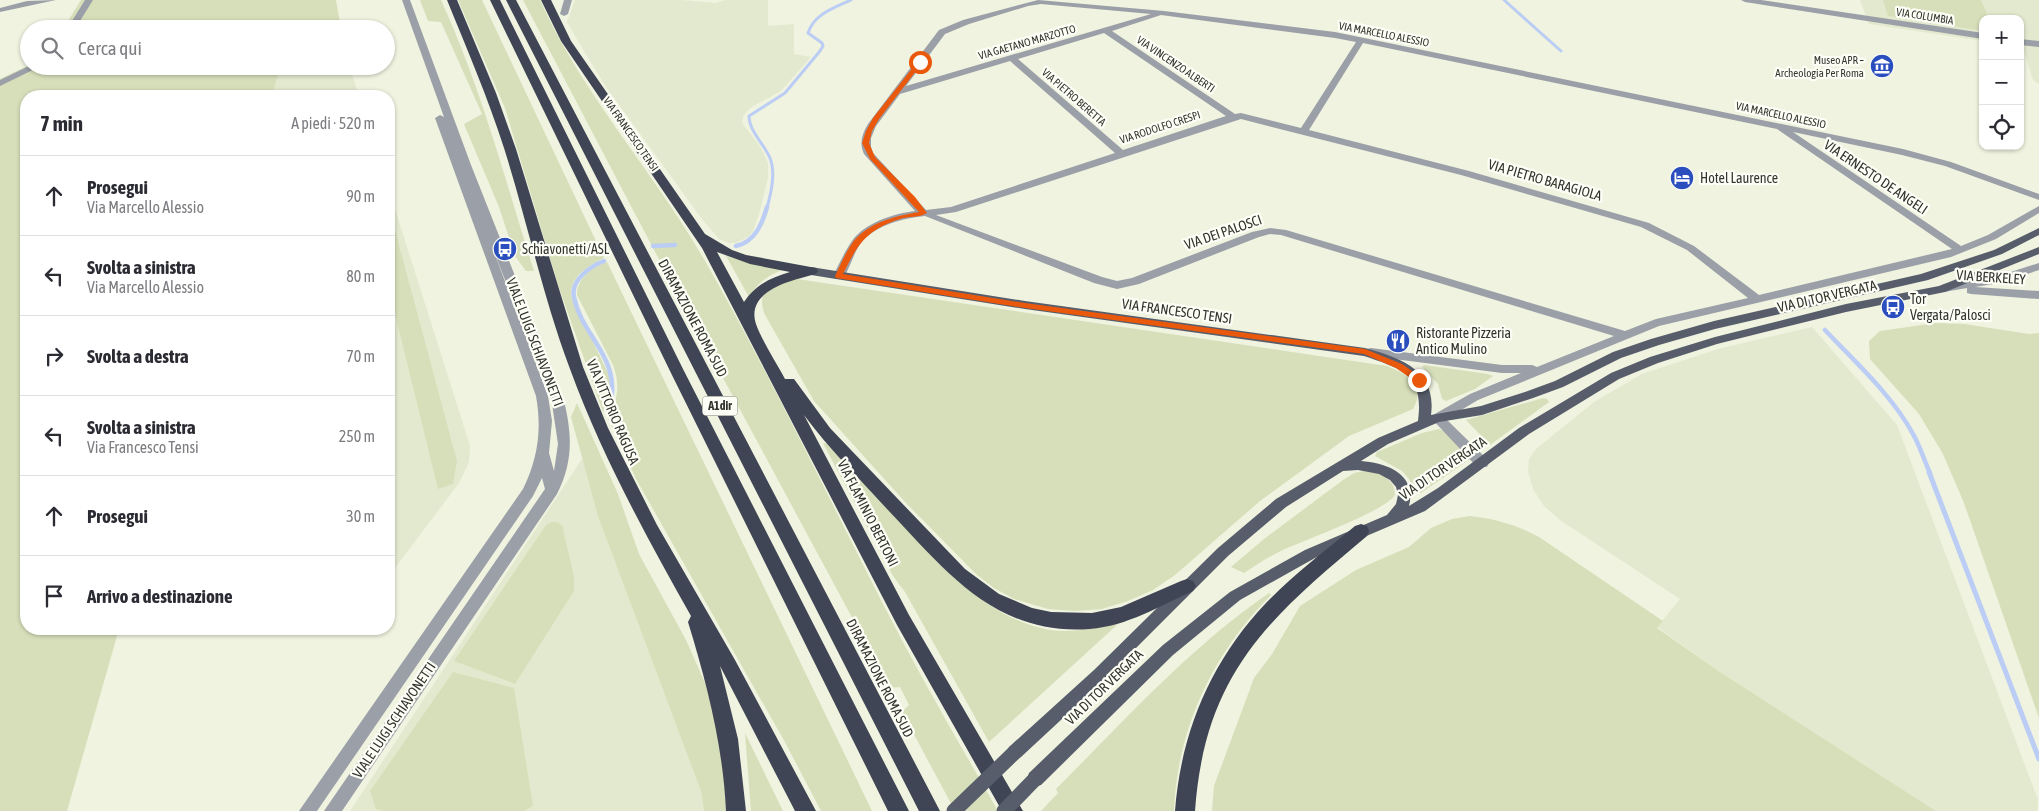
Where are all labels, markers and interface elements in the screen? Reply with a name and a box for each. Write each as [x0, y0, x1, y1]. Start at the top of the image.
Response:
street label: VIA COLUMBIA [1896, 6, 1955, 27]
map controls [1979, 15, 2024, 150]
button: + [1979, 15, 2024, 60]
street label: VIA MARCELLO ALESSIO [1338, 19, 1430, 49]
search box [20, 20, 395, 75]
street label: VIA GAETANO MARZOTTO [977, 22, 1077, 62]
street label: VIA VINCENZO ALBERTI [1135, 33, 1217, 95]
icon: search [38, 34, 66, 62]
text: Cerca qui [78, 37, 142, 59]
route start [909, 51, 932, 74]
museum icon: Museo APR – Archeologia Per Roma [1869, 53, 1895, 79]
place label: Museo APR – Archeologia Per Roma [1775, 54, 1865, 79]
button: − [1979, 60, 2024, 105]
street label: VIA PIETRO BERETTA [1040, 66, 1109, 128]
street label: VIA FRANCESCO TENSI [601, 95, 661, 173]
street label: VIA MARCELLO ALESSIO [1735, 100, 1827, 130]
button: locate [1979, 105, 2024, 150]
street label: VIA RODOLFO CRESPI [1118, 108, 1202, 146]
text: 7 min [40, 111, 83, 135]
text: A piedi · 520 m [291, 114, 375, 132]
street label: VIA ERNESTO DE ANGELI [1821, 136, 1931, 218]
street label: VIA PIETRO BARAGIOLA [1486, 156, 1604, 204]
hotel icon: Hotel Laurence [1669, 165, 1695, 191]
place label: Hotel Laurence [1700, 170, 1778, 186]
text: Prosegui [87, 176, 148, 198]
icon: ahead [40, 182, 68, 210]
text: 90 m [346, 187, 375, 205]
text: Via Marcello Alessio [87, 198, 204, 216]
street label: VIA DEI PALOSCI [1182, 211, 1264, 253]
bus stop icon: Schiavonetti/ASL [492, 236, 518, 262]
place label: Schiavonetti/ASL [522, 241, 610, 257]
text: Svolta a sinistra [87, 256, 196, 278]
street label: DIRAMAZIONE ROMA SUD [655, 256, 731, 380]
icon: left [40, 262, 68, 290]
text: 80 m [346, 267, 375, 285]
street label: VIA BERKELEY [1956, 267, 2027, 287]
street label: VIALE LUIGI SCHIAVONETTI [503, 276, 567, 408]
street label: VIA DI TOR VERGATA [1776, 277, 1878, 315]
text: Via Marcello Alessio [87, 278, 204, 296]
place label: Tor Vergata/Palosci [1910, 291, 1991, 323]
bus stop icon: Tor Vergata/Palosci [1880, 294, 1906, 320]
street label: VIA FRANCESCO TENSI [1121, 295, 1233, 327]
place label: Ristorante Pizzeria Antico Mulino [1416, 325, 1511, 357]
restaurant icon: Ristorante Pizzeria Antico Mulino [1385, 328, 1411, 354]
icon: right [40, 342, 68, 370]
text: Svolta a destra [87, 345, 189, 367]
text: 70 m [346, 347, 375, 365]
street label: VIA VITTORIO RAGUSA [584, 357, 642, 467]
route end [1408, 369, 1431, 392]
road number: A1dir [702, 396, 738, 416]
text: Svolta a sinistra [87, 416, 196, 438]
icon: left [40, 422, 68, 450]
text: 250 m [339, 427, 375, 445]
street label: VIA DI TOR VERGATA [1397, 433, 1490, 503]
text: Via Francesco Tensi [87, 438, 199, 456]
street label: VIA FLAMINIO BERTONI [834, 457, 902, 569]
icon: ahead [40, 502, 68, 530]
text: Prosegui [87, 505, 148, 527]
text: 30 m [346, 507, 375, 525]
icon: arrive [40, 582, 68, 610]
text: Arrivo a destinazione [87, 585, 233, 607]
street label: DIRAMAZIONE ROMA SUD [843, 616, 917, 740]
street label: VIA DI TOR VERGATA [1062, 646, 1146, 728]
street label: VIALE LUIGI SCHIAVONETTI [349, 659, 439, 781]

